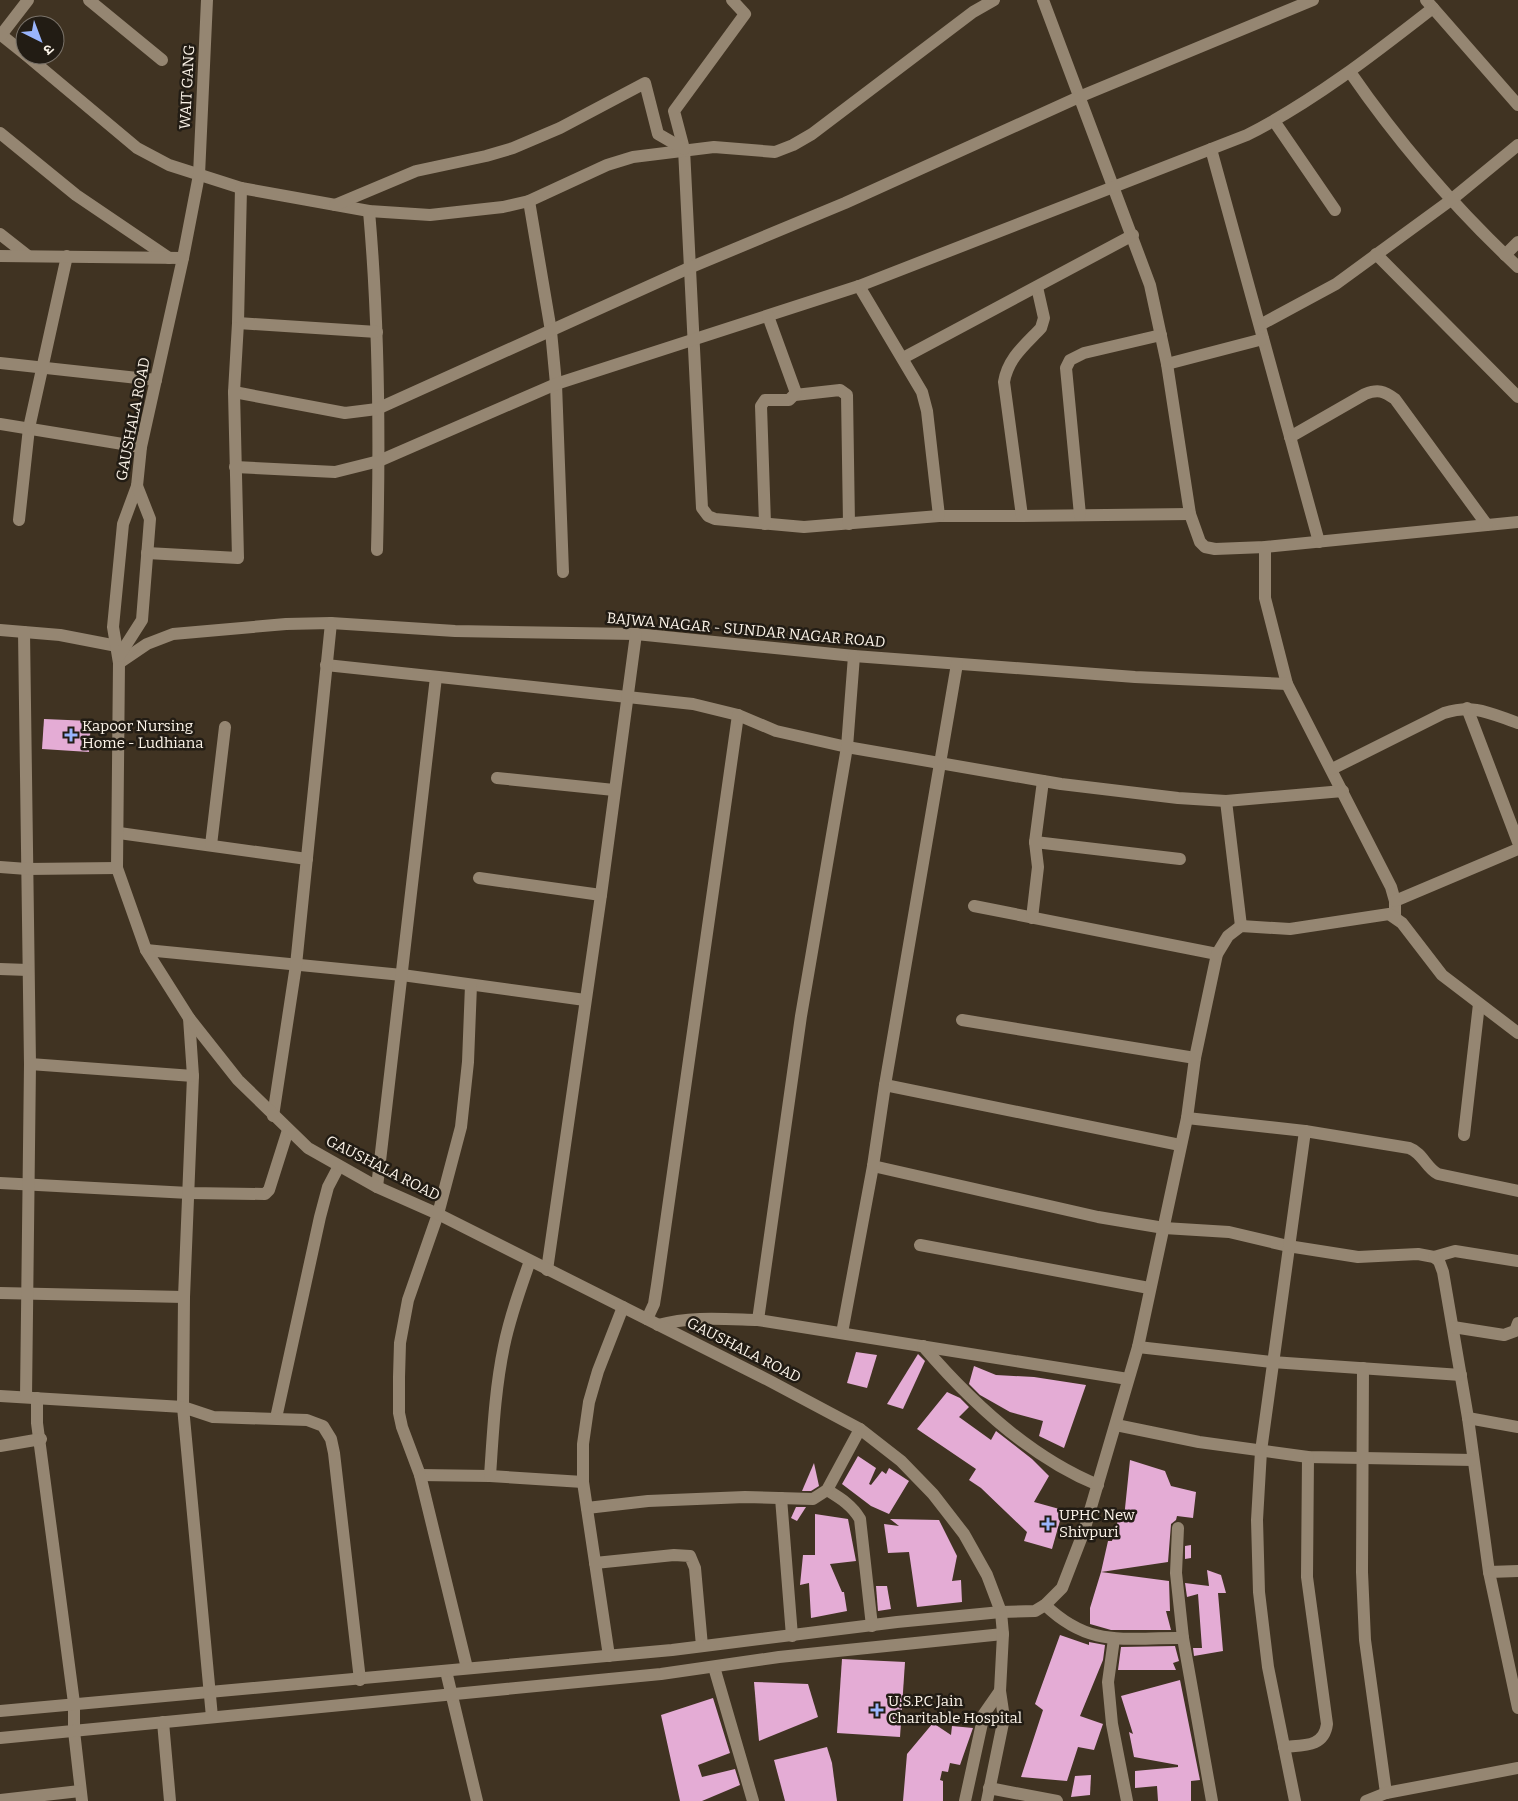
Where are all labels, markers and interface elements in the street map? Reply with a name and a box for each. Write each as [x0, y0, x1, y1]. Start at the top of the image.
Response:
north arrow [15, 15, 65, 65]
text: उ [39, 40, 57, 59]
street label: WAIT GANG [176, 44, 198, 130]
street label: GAUSHALA ROAD [112, 356, 154, 482]
street label: BAJWA NAGAR - SUNDAR NAGAR ROAD [606, 609, 886, 651]
place label: Kapoor Nursing Home - Ludhiana [82, 717, 203, 752]
marker: Kapoor Nursing Home - Ludhiana [64, 728, 78, 742]
street label: GAUSHALA ROAD [323, 1131, 443, 1205]
street label: GAUSHALA ROAD [684, 1313, 804, 1387]
place label: UPHC New Shivpuri [1059, 1506, 1136, 1541]
marker: UPHC New Shivpuri [1041, 1517, 1055, 1531]
place label: U.S.P.C Jain Charitable Hospital [888, 1692, 1022, 1727]
marker: U.S.P.C Jain Charitable Hospital [870, 1703, 884, 1717]

